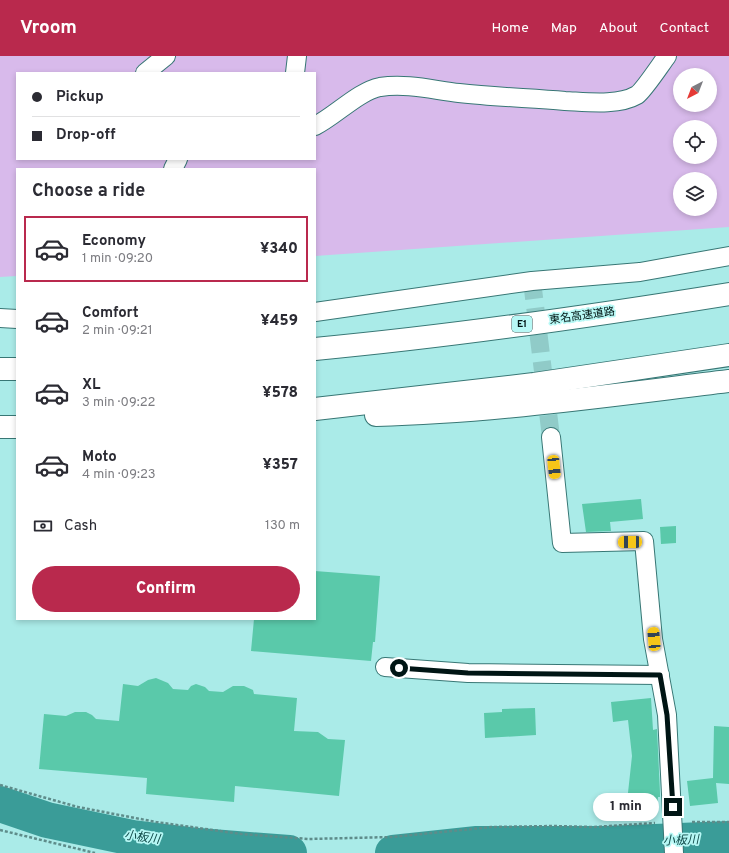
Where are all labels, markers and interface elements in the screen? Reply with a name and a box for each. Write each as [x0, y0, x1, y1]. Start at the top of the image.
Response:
text: Vroom [20, 16, 77, 40]
text: Home [492, 20, 529, 37]
text: Map [551, 20, 577, 37]
text: About [599, 20, 638, 37]
text: Contact [660, 20, 709, 37]
north arrow [673, 68, 717, 112]
map controls [673, 68, 717, 216]
text: Pickup [56, 88, 104, 107]
button: locate [673, 120, 717, 164]
text: Drop-off [56, 126, 116, 145]
button: layers [673, 172, 717, 216]
text: Choose a ride [32, 180, 145, 203]
icon: car [34, 231, 70, 267]
text: Economy [82, 232, 146, 251]
text: ¥340 [260, 240, 298, 259]
text: 1 min · 09:20 [82, 251, 153, 267]
icon: car [34, 303, 70, 339]
text: Comfort [82, 304, 139, 323]
street label: 東名高速道路 [548, 304, 616, 328]
text: ¥459 [260, 312, 298, 331]
road number: E1 [512, 316, 532, 332]
text: 2 min · 09:21 [82, 323, 153, 339]
icon: car [34, 375, 70, 411]
text: XL [82, 376, 100, 395]
text: ¥578 [262, 384, 298, 403]
text: 3 min · 09:22 [82, 395, 156, 411]
icon: car [34, 447, 70, 483]
text: Moto [82, 448, 117, 467]
car [547, 454, 561, 480]
text: ¥357 [262, 456, 298, 475]
text: 4 min · 09:23 [82, 467, 156, 483]
icon: cash [32, 515, 54, 537]
text: Cash [64, 517, 97, 536]
text: 130 m [265, 518, 300, 534]
car [618, 536, 642, 548]
button: Confirm [32, 566, 300, 612]
car [647, 627, 661, 651]
route start [390, 659, 408, 677]
callout: 1 min [593, 793, 659, 821]
route end [664, 798, 682, 816]
text: 1 min [610, 799, 642, 815]
water label: 小板川 [123, 828, 163, 848]
water label: 小板川 [663, 832, 701, 850]

